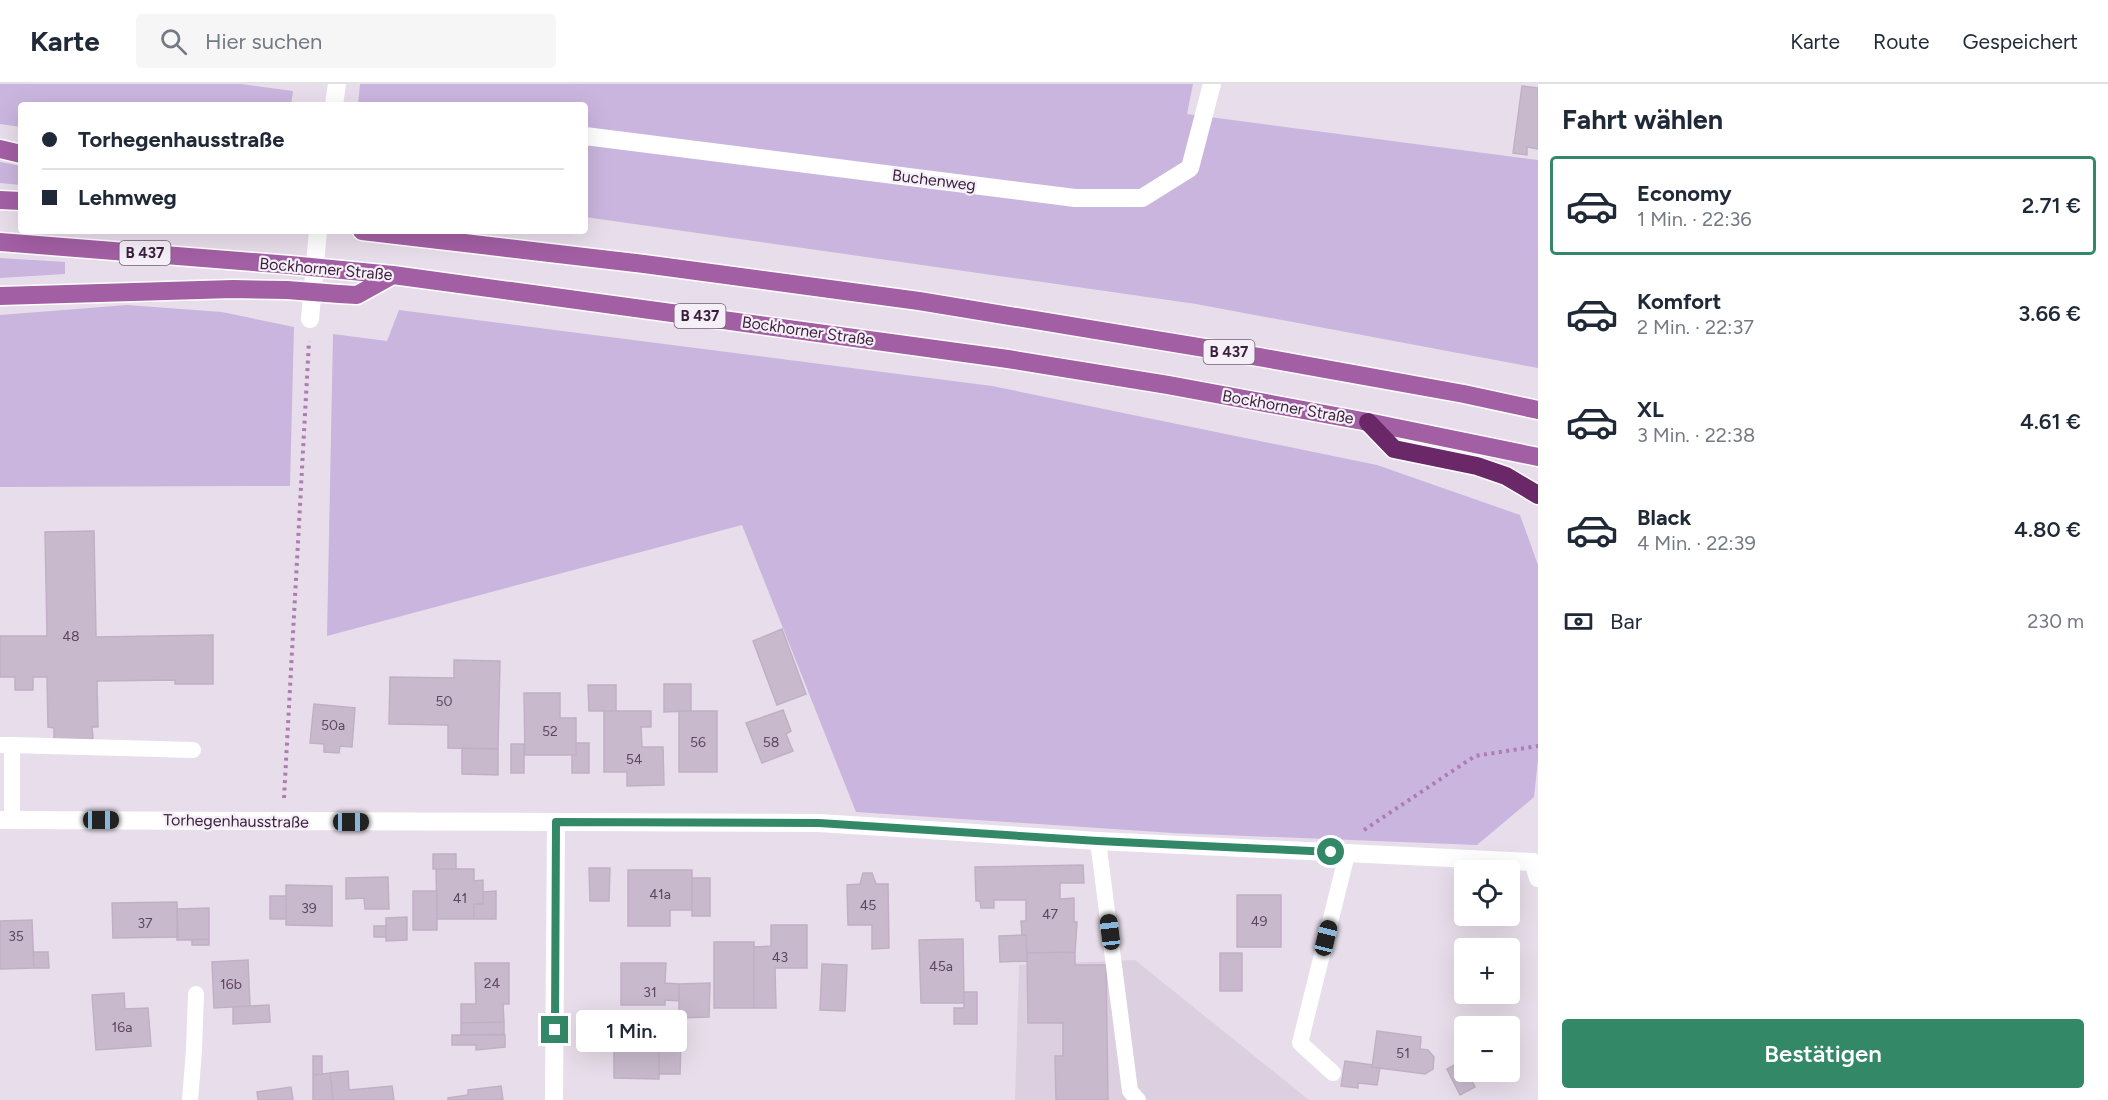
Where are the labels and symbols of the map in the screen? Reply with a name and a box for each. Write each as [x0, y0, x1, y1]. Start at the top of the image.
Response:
street label: Buchenweg [891, 165, 977, 195]
road number: B 437 [120, 241, 170, 265]
street label: Bockhorner Straße [259, 254, 393, 284]
road number: B 437 [674, 304, 726, 328]
street label: Bockhorner Straße [741, 312, 876, 350]
road number: B 437 [1204, 340, 1254, 364]
street label: Bockhorner Straße [1221, 386, 1356, 428]
house number: 48 [62, 628, 80, 645]
house number: 50 [435, 693, 453, 710]
house number: 50a [321, 717, 345, 734]
house number: 52 [542, 723, 558, 740]
house number: 56 [690, 734, 706, 751]
house number: 58 [763, 734, 779, 751]
house number: 54 [626, 751, 643, 768]
street label: Torhegenhausstraße [163, 810, 309, 832]
car [83, 811, 119, 829]
car [333, 813, 369, 831]
route start [1317, 838, 1344, 865]
house number: 41a [649, 886, 671, 903]
house number: 41 [453, 890, 467, 907]
house number: 45 [860, 897, 876, 914]
house number: 39 [301, 900, 317, 917]
house number: 47 [1042, 906, 1059, 923]
car [1099, 913, 1121, 951]
house number: 49 [1251, 913, 1267, 930]
house number: 37 [137, 915, 153, 932]
car [1313, 918, 1339, 958]
house number: 35 [8, 928, 24, 945]
house number: 43 [772, 949, 788, 966]
house number: 45a [929, 958, 953, 975]
house number: 24 [484, 975, 501, 992]
house number: 16b [220, 976, 242, 993]
house number: 31 [643, 984, 657, 1001]
callout: 1 Min. [576, 1009, 687, 1051]
route end [541, 1016, 568, 1043]
house number: 16a [112, 1019, 132, 1036]
house number: 51 [1396, 1045, 1410, 1062]

